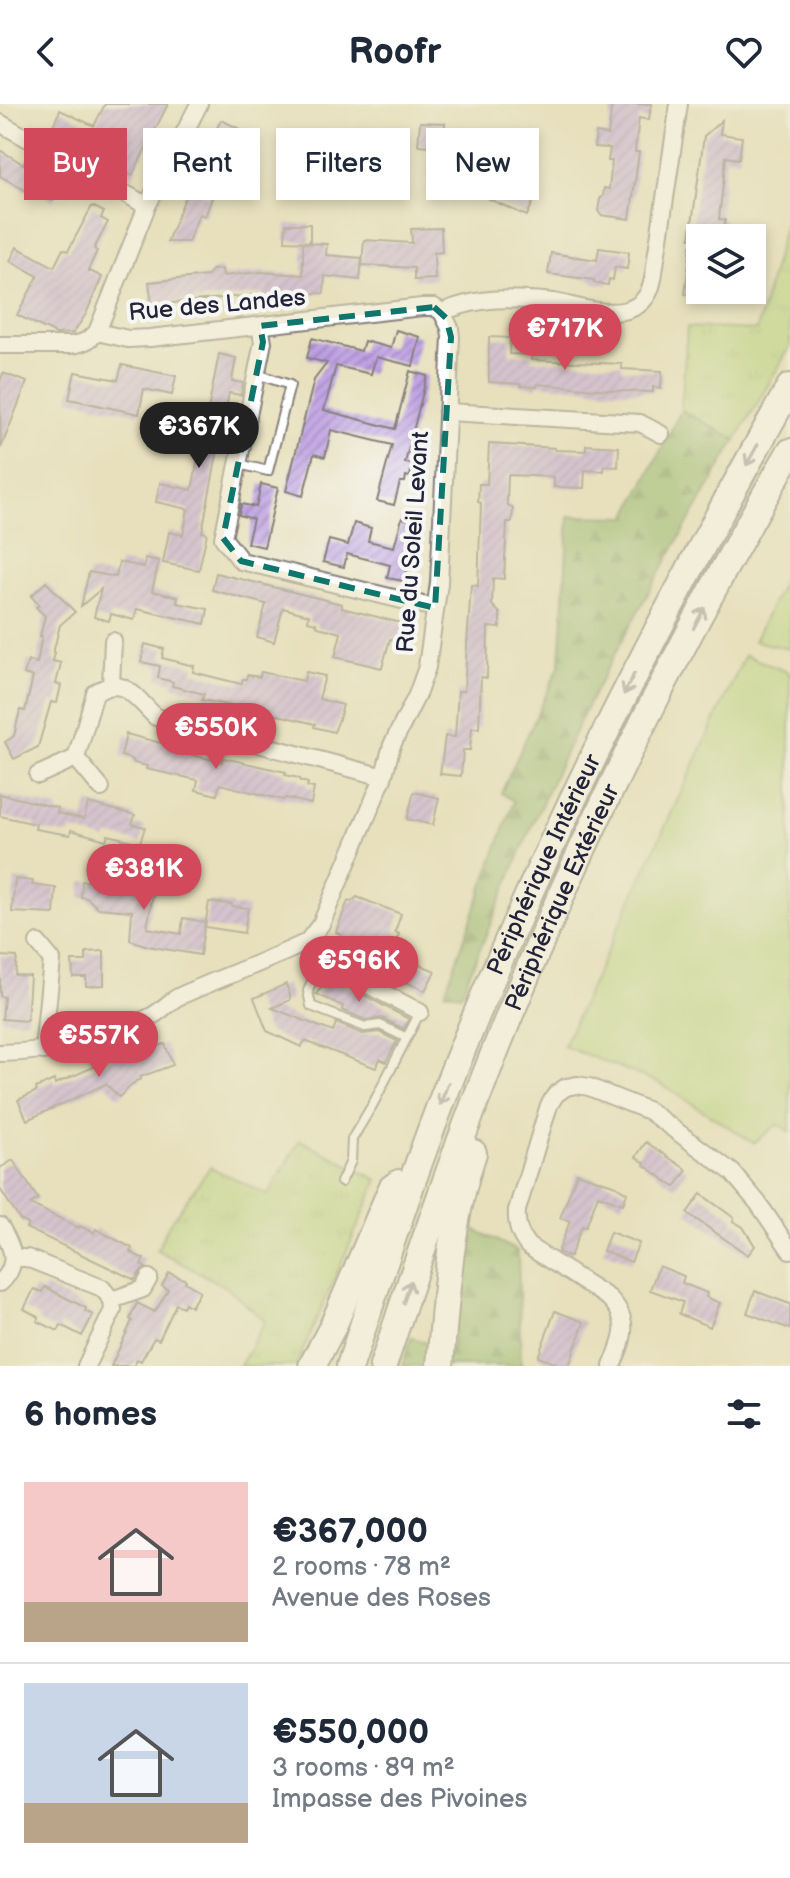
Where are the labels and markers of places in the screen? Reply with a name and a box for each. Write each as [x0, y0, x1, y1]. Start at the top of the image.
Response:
pin: €717K [509, 304, 621, 372]
pin: €367K [143, 402, 255, 470]
pin: €550K [160, 703, 272, 771]
pin: €381K [88, 844, 200, 912]
pin: €596K [303, 936, 415, 1004]
pin: €557K [43, 1011, 155, 1079]

